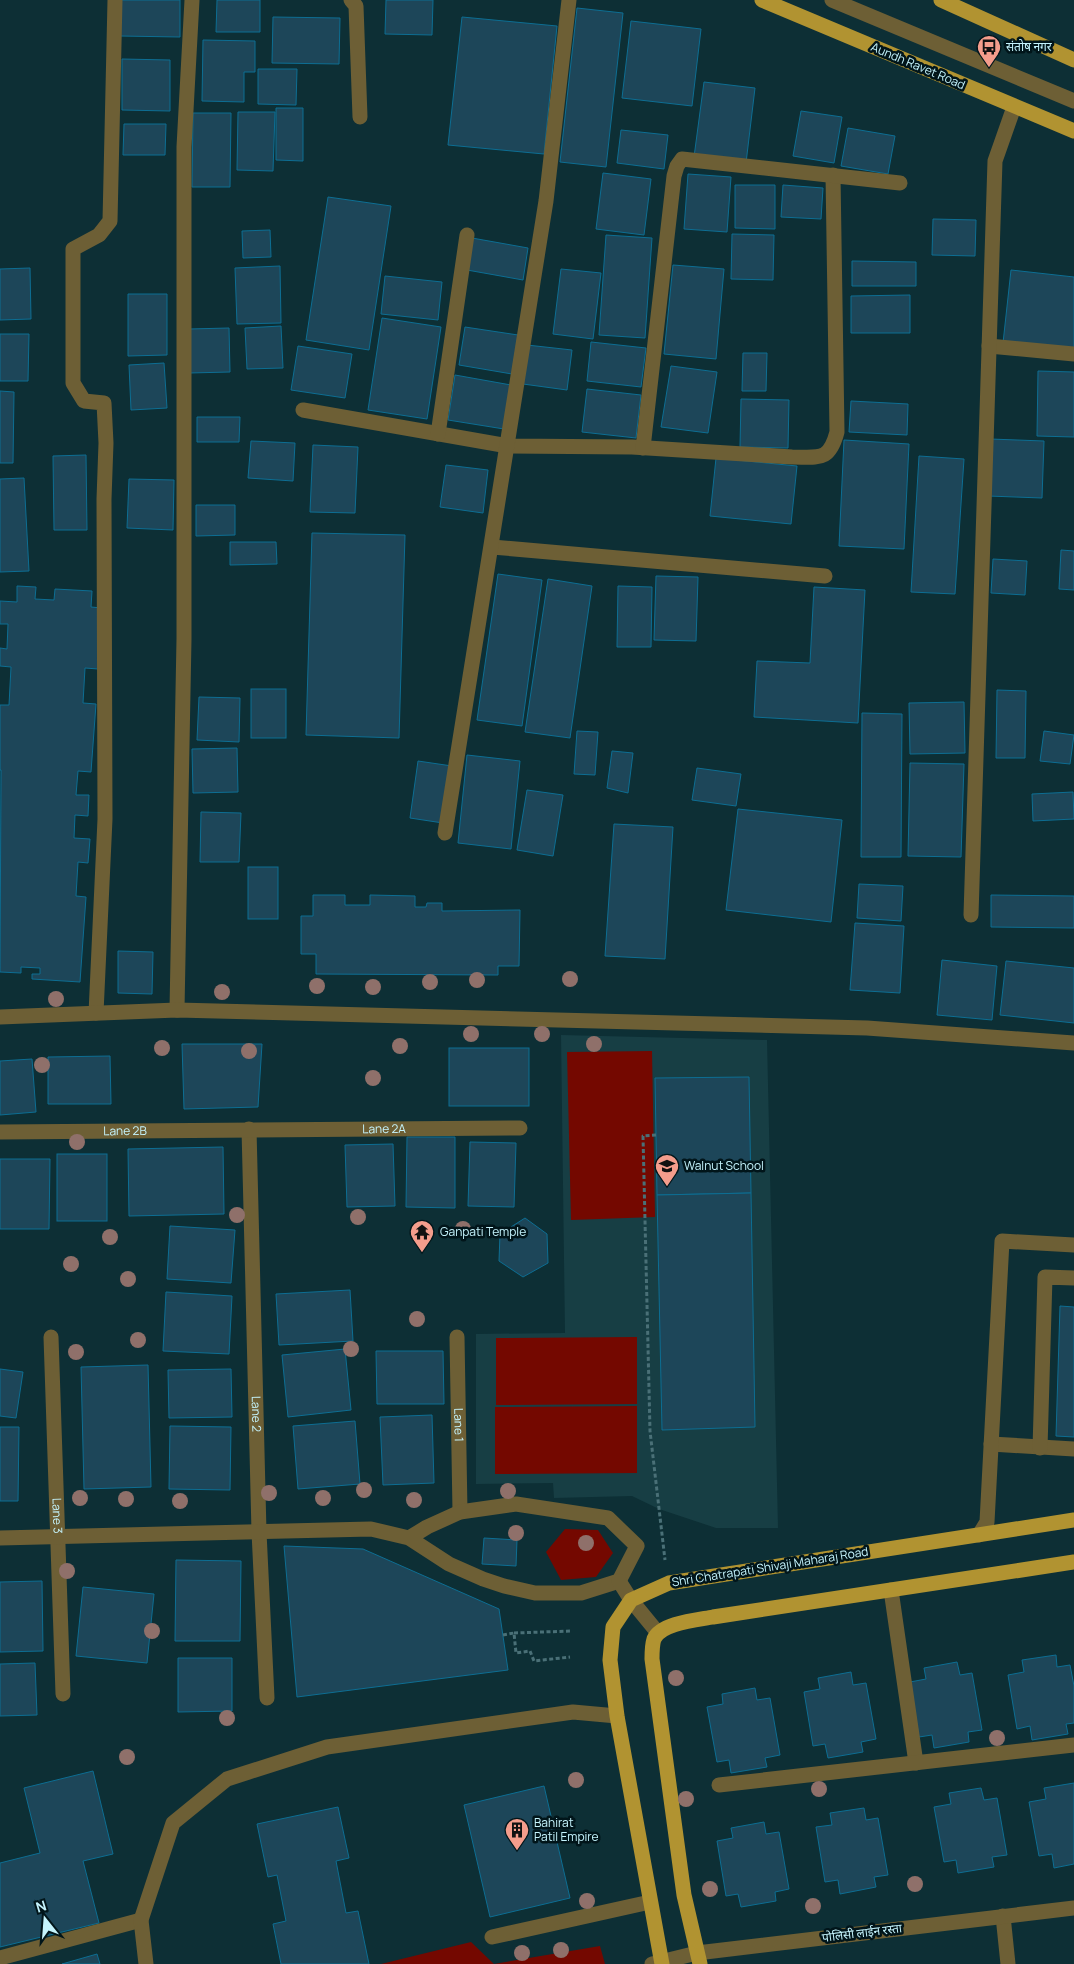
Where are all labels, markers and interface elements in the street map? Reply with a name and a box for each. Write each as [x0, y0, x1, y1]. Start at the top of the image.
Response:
bus stop icon: संतोष नगर [976, 34, 1002, 68]
street label: Aundh Ravet Road [868, 38, 968, 93]
place label: संतोष नगर [1006, 38, 1053, 55]
street label: Lane 2A [362, 1120, 406, 1137]
street label: Lane 2B [103, 1122, 147, 1139]
school or university icon: Walnut School [654, 1153, 680, 1187]
place label: Walnut School [684, 1157, 764, 1174]
temple icon: Ganpati Temple [409, 1219, 435, 1253]
place label: Ganpati Temple [440, 1223, 526, 1240]
street label: Lane 2 [248, 1396, 266, 1432]
street label: Lane 1 [450, 1408, 468, 1442]
street label: Lane 3 [48, 1498, 67, 1534]
street label: Shri Chatrapati Shivaji Maharaj Road [670, 1543, 869, 1590]
place label: Bahirat Patil Empire [534, 1814, 599, 1845]
building icon: Bahirat Patil Empire [504, 1817, 530, 1851]
north arrow [20, 1894, 70, 1944]
text: N [33, 1896, 49, 1917]
street label: पोलिसी लाईन रस्ता [821, 1919, 904, 1946]

